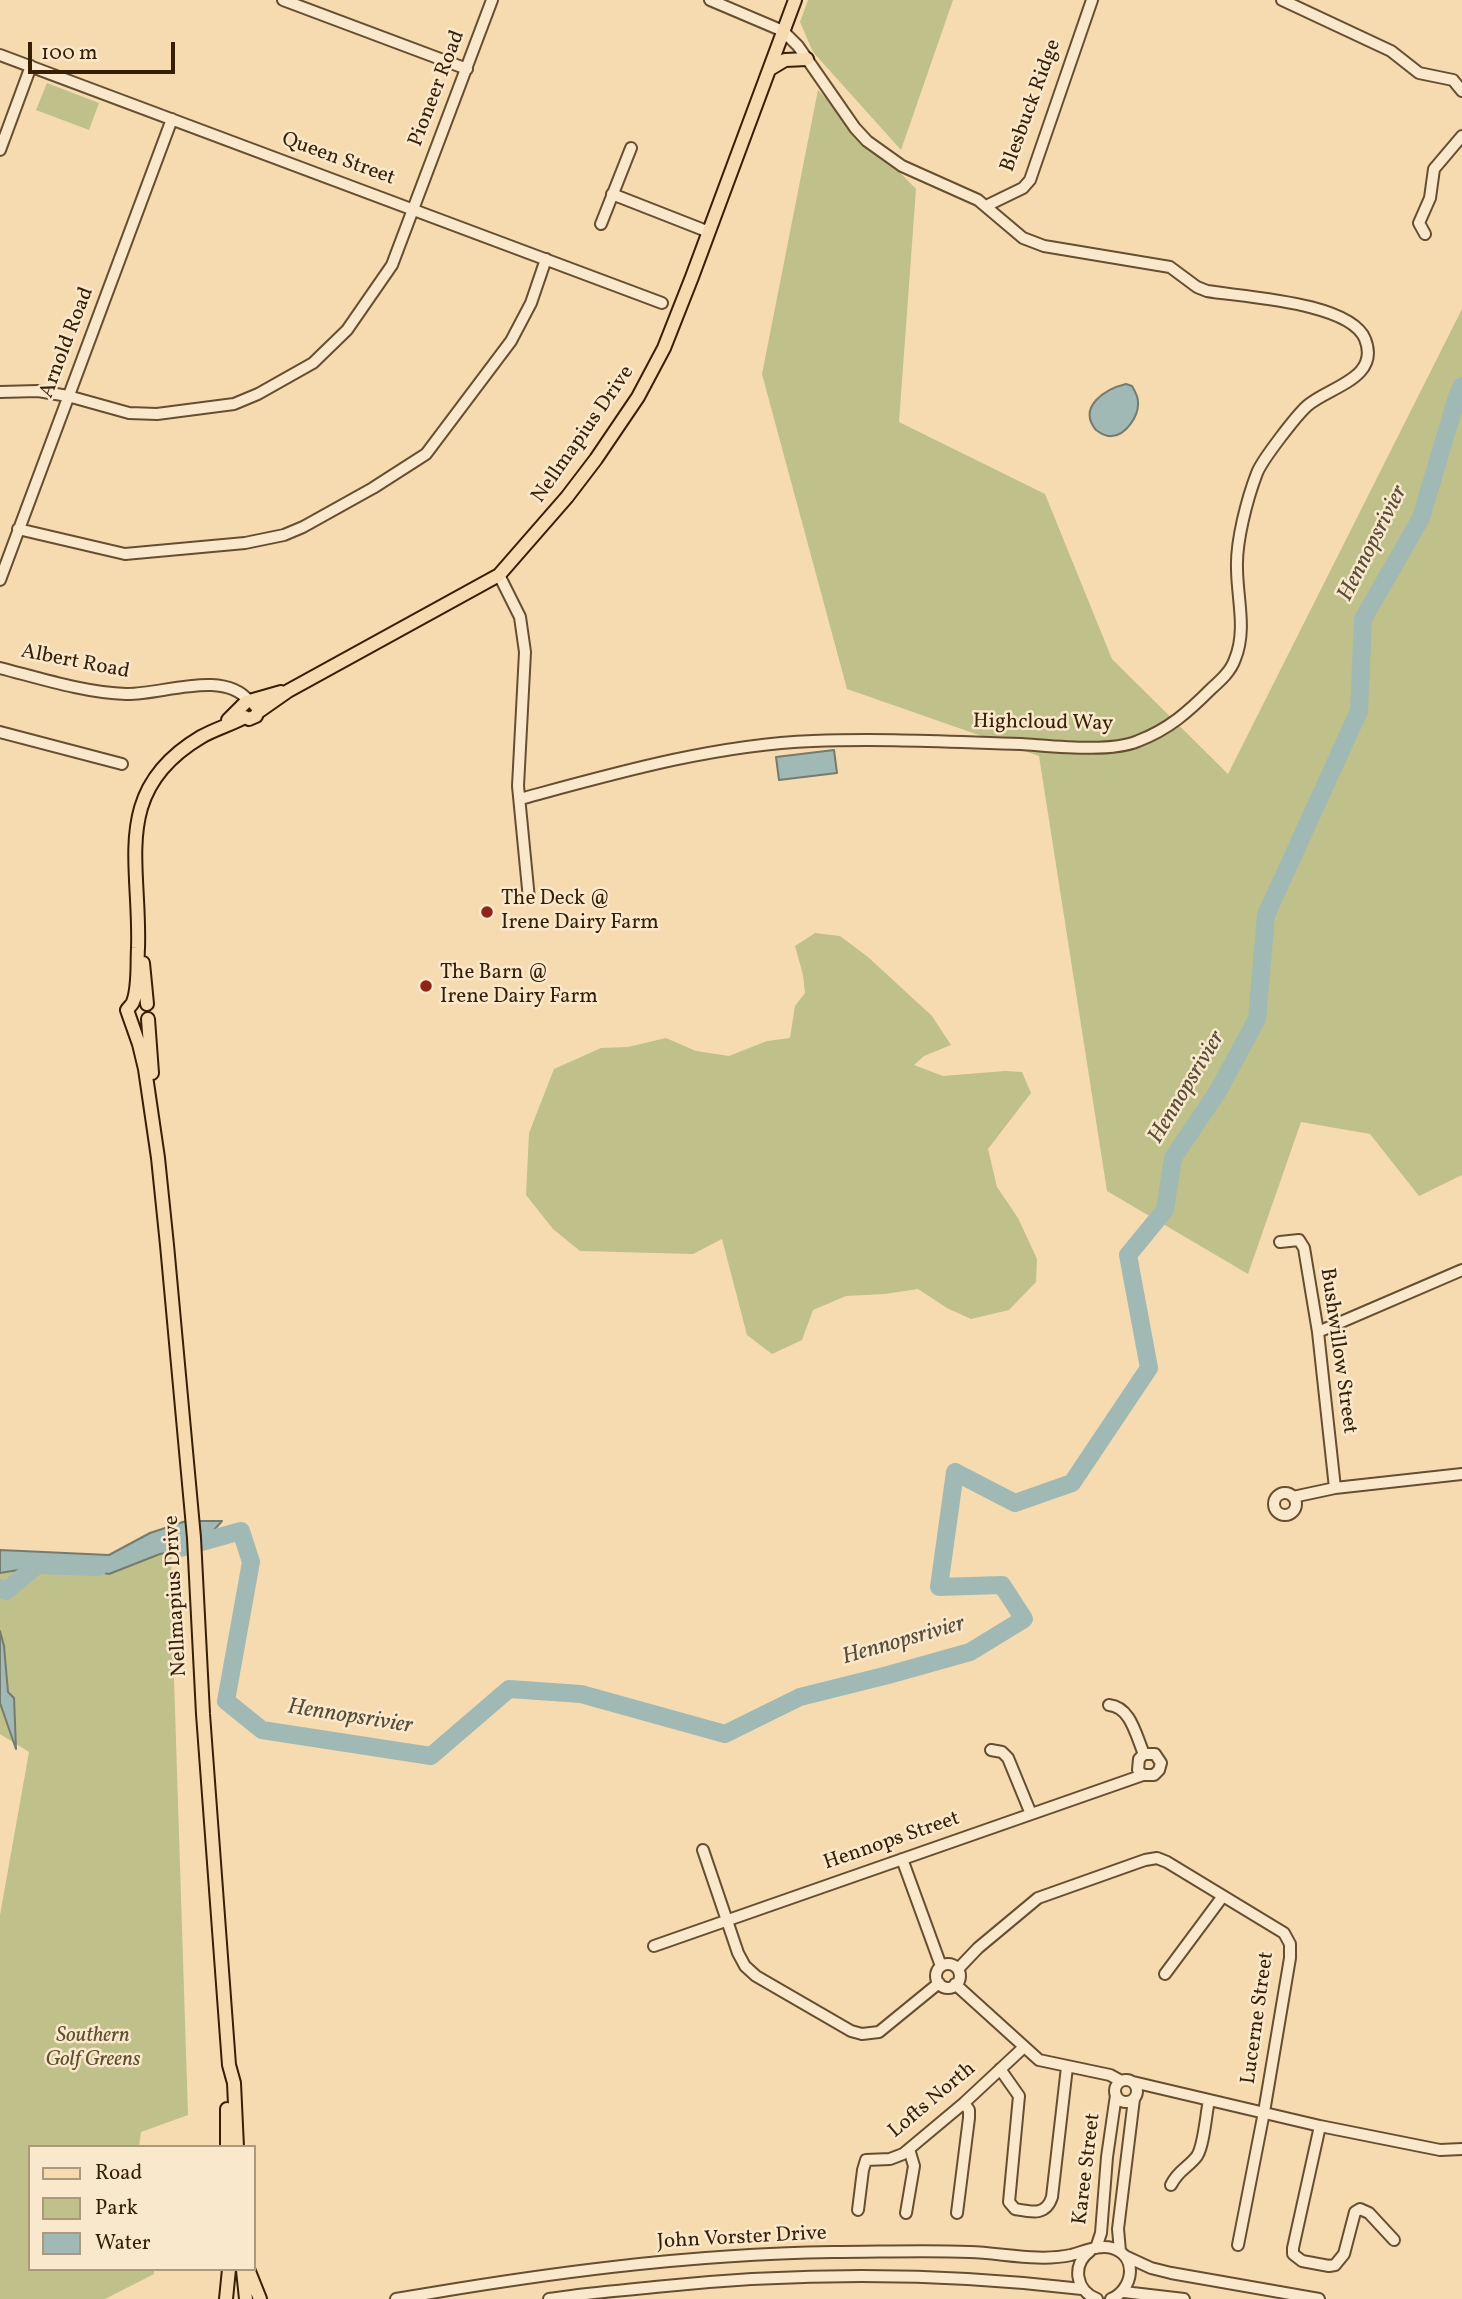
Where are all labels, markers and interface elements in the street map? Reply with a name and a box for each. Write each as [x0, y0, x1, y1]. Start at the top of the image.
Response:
street label: Pioneer Road [404, 27, 472, 151]
scale bar [32, 28, 178, 72]
street label: Blesbuck Ridge [996, 36, 1068, 176]
text: 100 m [41, 39, 98, 68]
street label: Queen Street [278, 128, 398, 192]
street label: Arnold Road [35, 284, 101, 402]
street label: Nellmapius Drive [527, 362, 641, 508]
water label: Hennopsrivier [1333, 481, 1415, 607]
street label: Albert Road [18, 640, 132, 686]
street label: Highcloud Way [973, 710, 1113, 738]
place label: The Deck @ Irene Dairy Farm [501, 887, 659, 937]
marker: The Deck @ Irene Dairy Farm [479, 904, 495, 920]
place label: The Barn @ Irene Dairy Farm [440, 961, 598, 1011]
marker: The Barn @ Irene Dairy Farm [418, 978, 434, 994]
water label: Hennopsrivier [1144, 1027, 1232, 1149]
street label: Bushwillow Street [1313, 1266, 1361, 1436]
street label: Nellmapius Drive [160, 1515, 194, 1677]
water label: Hennopsrivier [839, 1611, 969, 1673]
water label: Hennopsrivier [285, 1694, 415, 1742]
street label: Hennops Street [821, 1807, 963, 1877]
street label: Lucerne Street [1237, 1950, 1281, 2086]
park label: Southern Golf Greens [45, 2024, 141, 2074]
street label: Lofts North [884, 2057, 982, 2145]
street label: Karee Street [1069, 2112, 1107, 2226]
legend [28, 2145, 256, 2271]
text: Road [95, 2159, 142, 2188]
text: Park [95, 2194, 138, 2223]
street label: John Vorster Drive [657, 2222, 827, 2256]
text: Water [95, 2229, 151, 2258]

